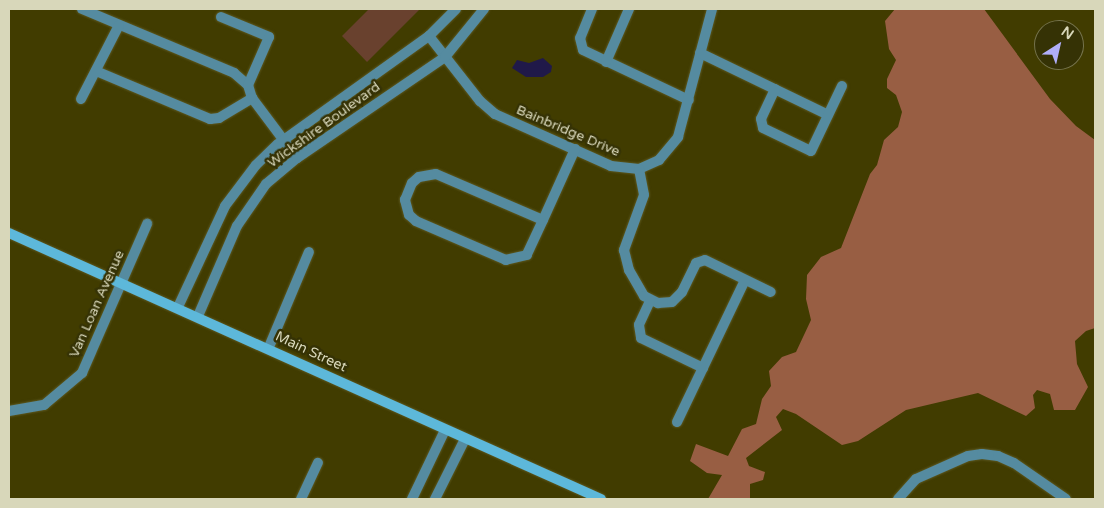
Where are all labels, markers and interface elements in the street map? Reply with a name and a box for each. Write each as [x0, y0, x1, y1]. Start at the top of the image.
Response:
north arrow [1034, 20, 1084, 70]
text: N [1058, 23, 1077, 43]
street label: Wickshire Boulevard [264, 78, 384, 172]
street label: Bainbridge Drive [514, 102, 622, 160]
street label: Van Loan Avenue [66, 248, 128, 360]
street label: Main Street [273, 328, 349, 376]

